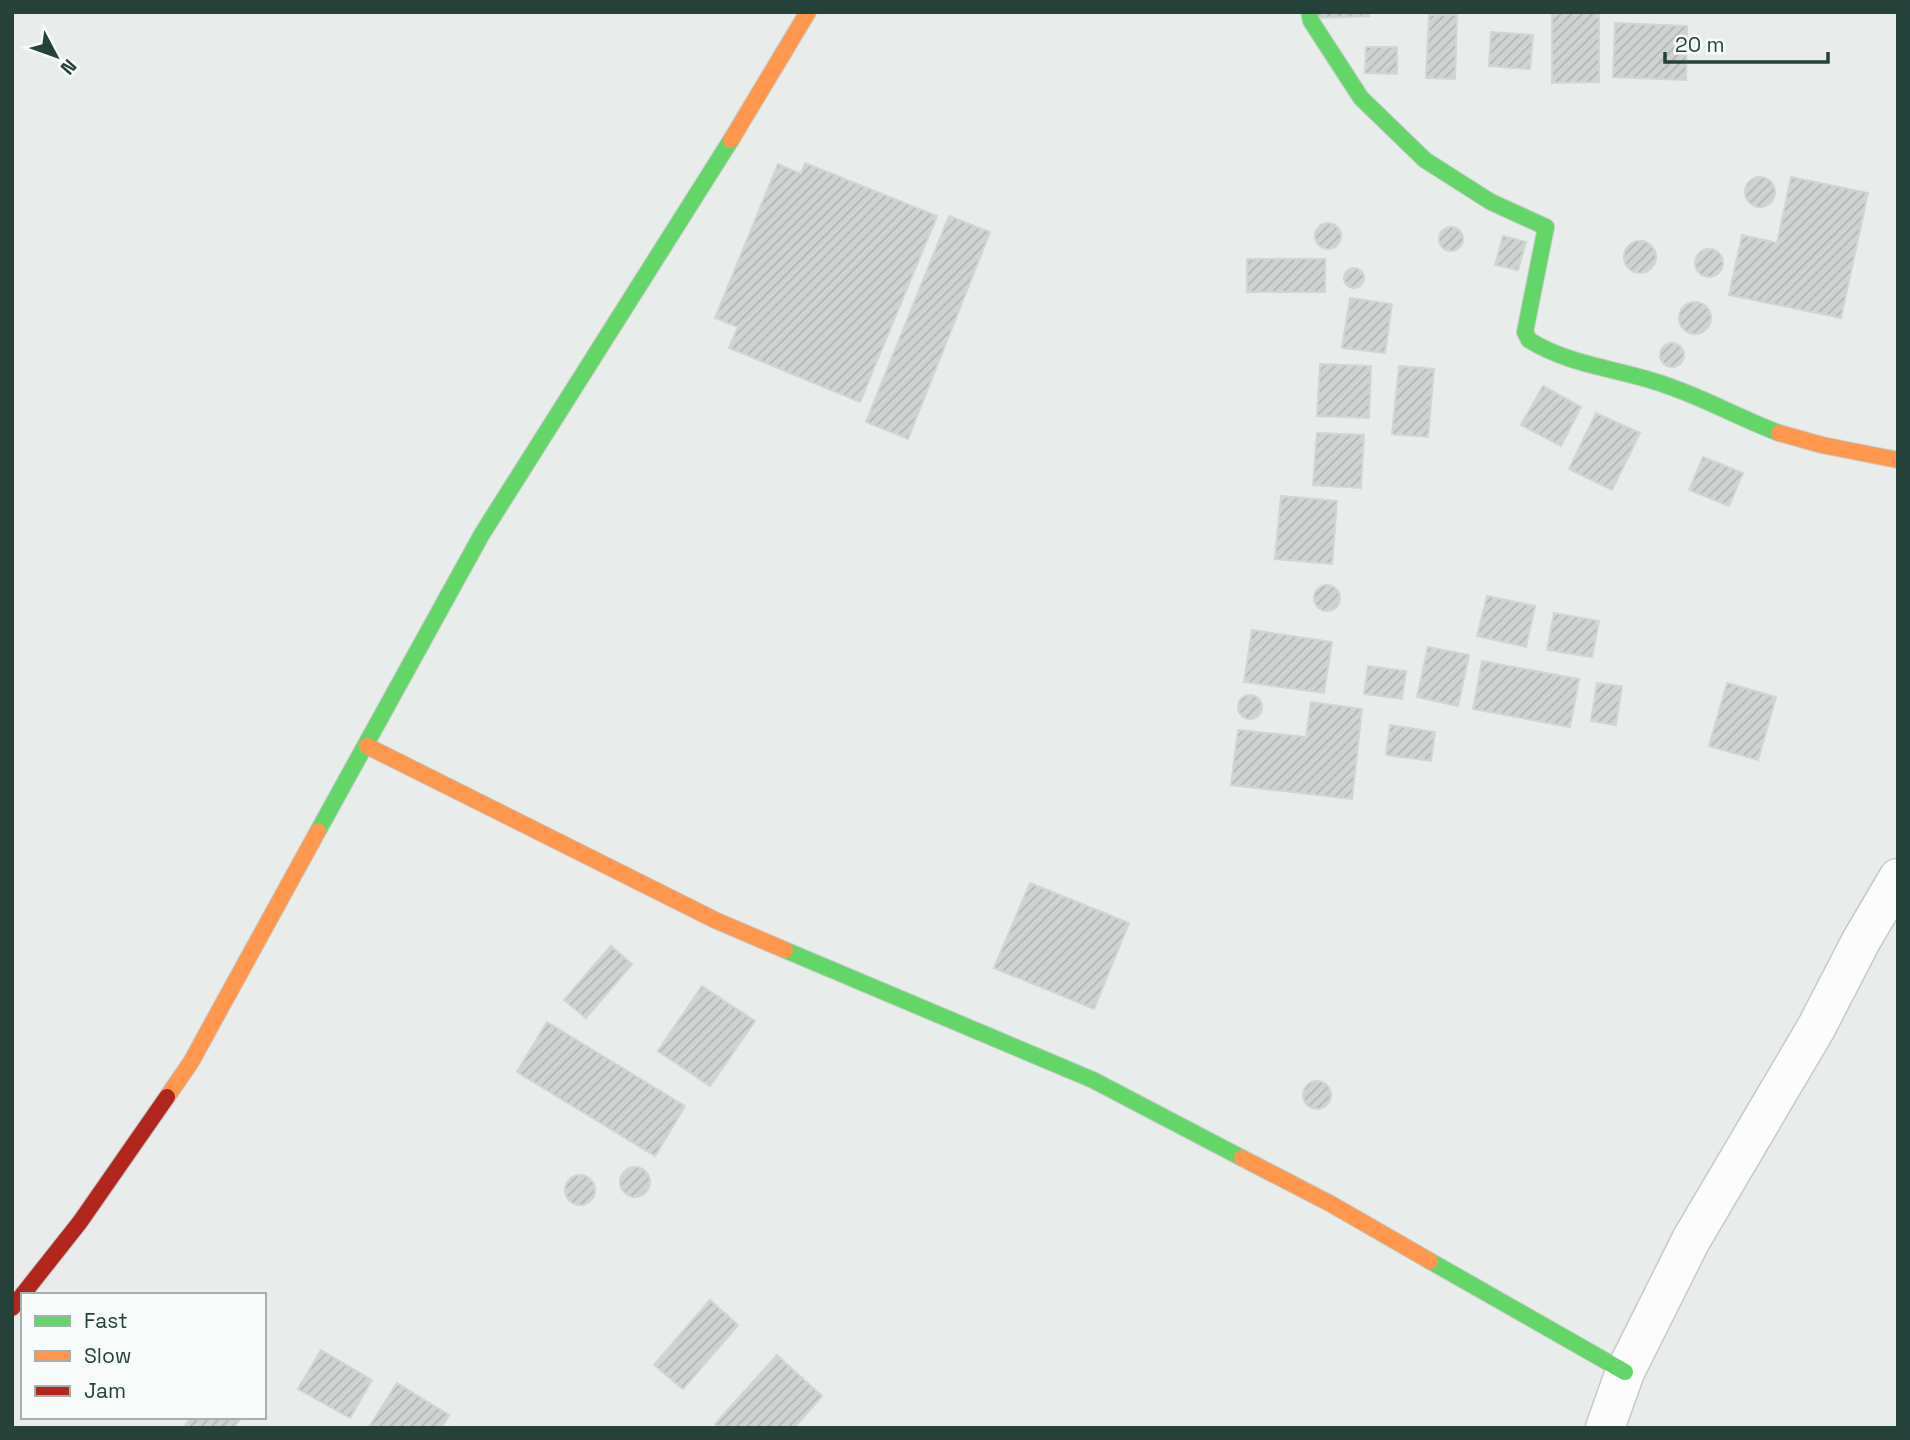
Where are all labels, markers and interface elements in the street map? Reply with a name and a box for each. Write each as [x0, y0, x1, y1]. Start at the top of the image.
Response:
north arrow [21, 21, 91, 91]
scale bar [1665, 21, 1828, 65]
text: 20 m [1675, 31, 1725, 58]
text: N [55, 54, 82, 80]
legend [21, 1293, 266, 1419]
text: Fast [84, 1307, 128, 1334]
text: Slow [84, 1342, 132, 1369]
text: Jam [84, 1377, 126, 1404]

